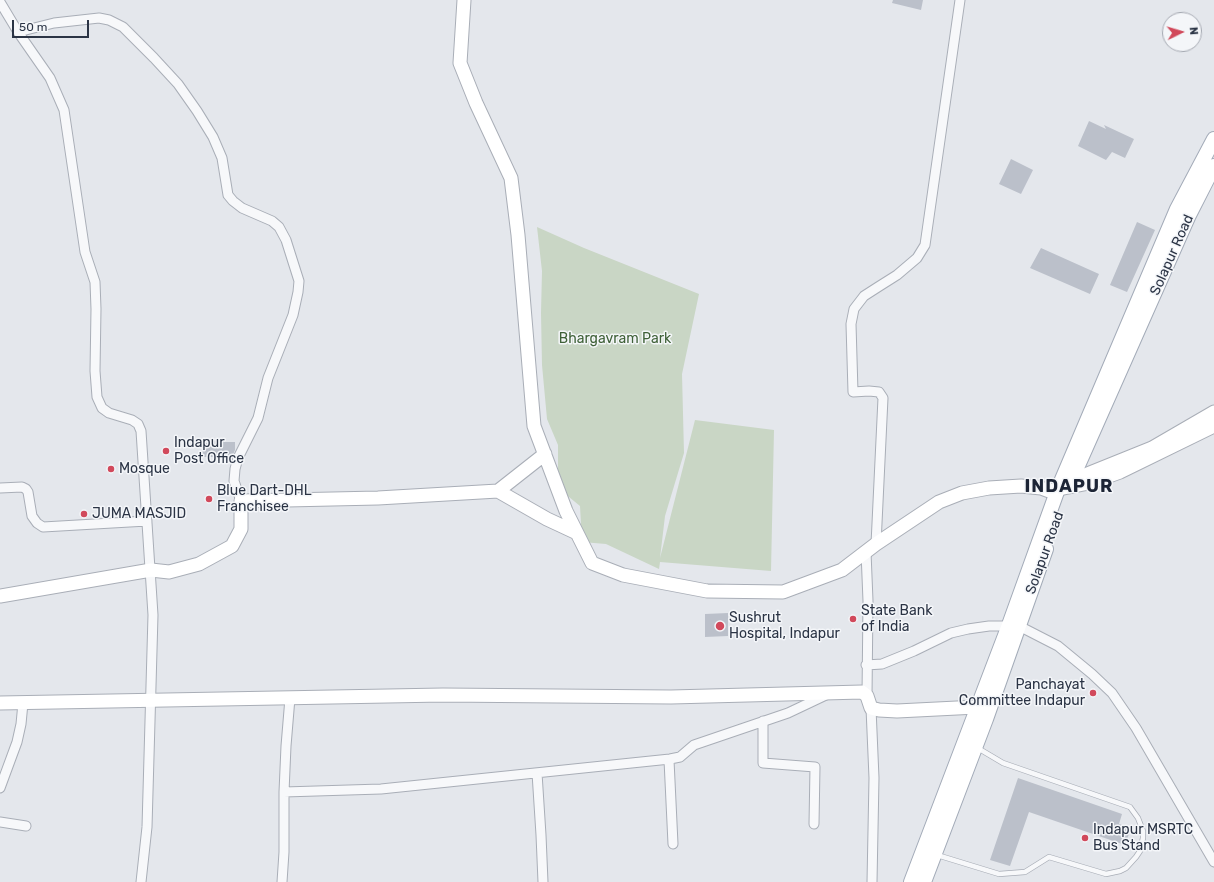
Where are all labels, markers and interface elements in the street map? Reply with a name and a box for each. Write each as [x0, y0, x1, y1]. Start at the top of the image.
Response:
scale bar [14, 12, 91, 38]
north arrow [1162, 12, 1202, 52]
text: 50 m [19, 20, 47, 34]
text: N [1187, 26, 1200, 36]
street label: Solapur Road [1147, 212, 1197, 298]
park label: Bhargavram Park [559, 331, 671, 347]
place label: Indapur Post Office [174, 435, 244, 468]
marker: Indapur Post Office [161, 446, 171, 456]
place label: Mosque [119, 461, 170, 477]
marker: Mosque [106, 464, 116, 474]
district label: INDAPUR [1025, 476, 1113, 498]
place label: Blue Dart-DHL Franchisee [217, 483, 312, 516]
marker: Blue Dart-DHL Franchisee [204, 494, 214, 504]
place label: JUMA MASJID [92, 506, 186, 522]
marker: JUMA MASJID [79, 509, 89, 519]
street label: Solapur Road [1022, 509, 1068, 597]
place label: State Bank of India [861, 603, 932, 636]
place label: Sushrut Hospital, Indapur [729, 610, 840, 642]
marker: State Bank of India [848, 614, 858, 624]
marker: Sushrut Hospital, Indapur [714, 620, 726, 632]
place label: Panchayat Committee Indapur [959, 677, 1085, 710]
marker: Panchayat Committee Indapur [1088, 688, 1098, 698]
place label: Indapur MSRTC Bus Stand [1093, 822, 1193, 854]
marker: Indapur MSRTC Bus Stand [1080, 833, 1090, 843]

